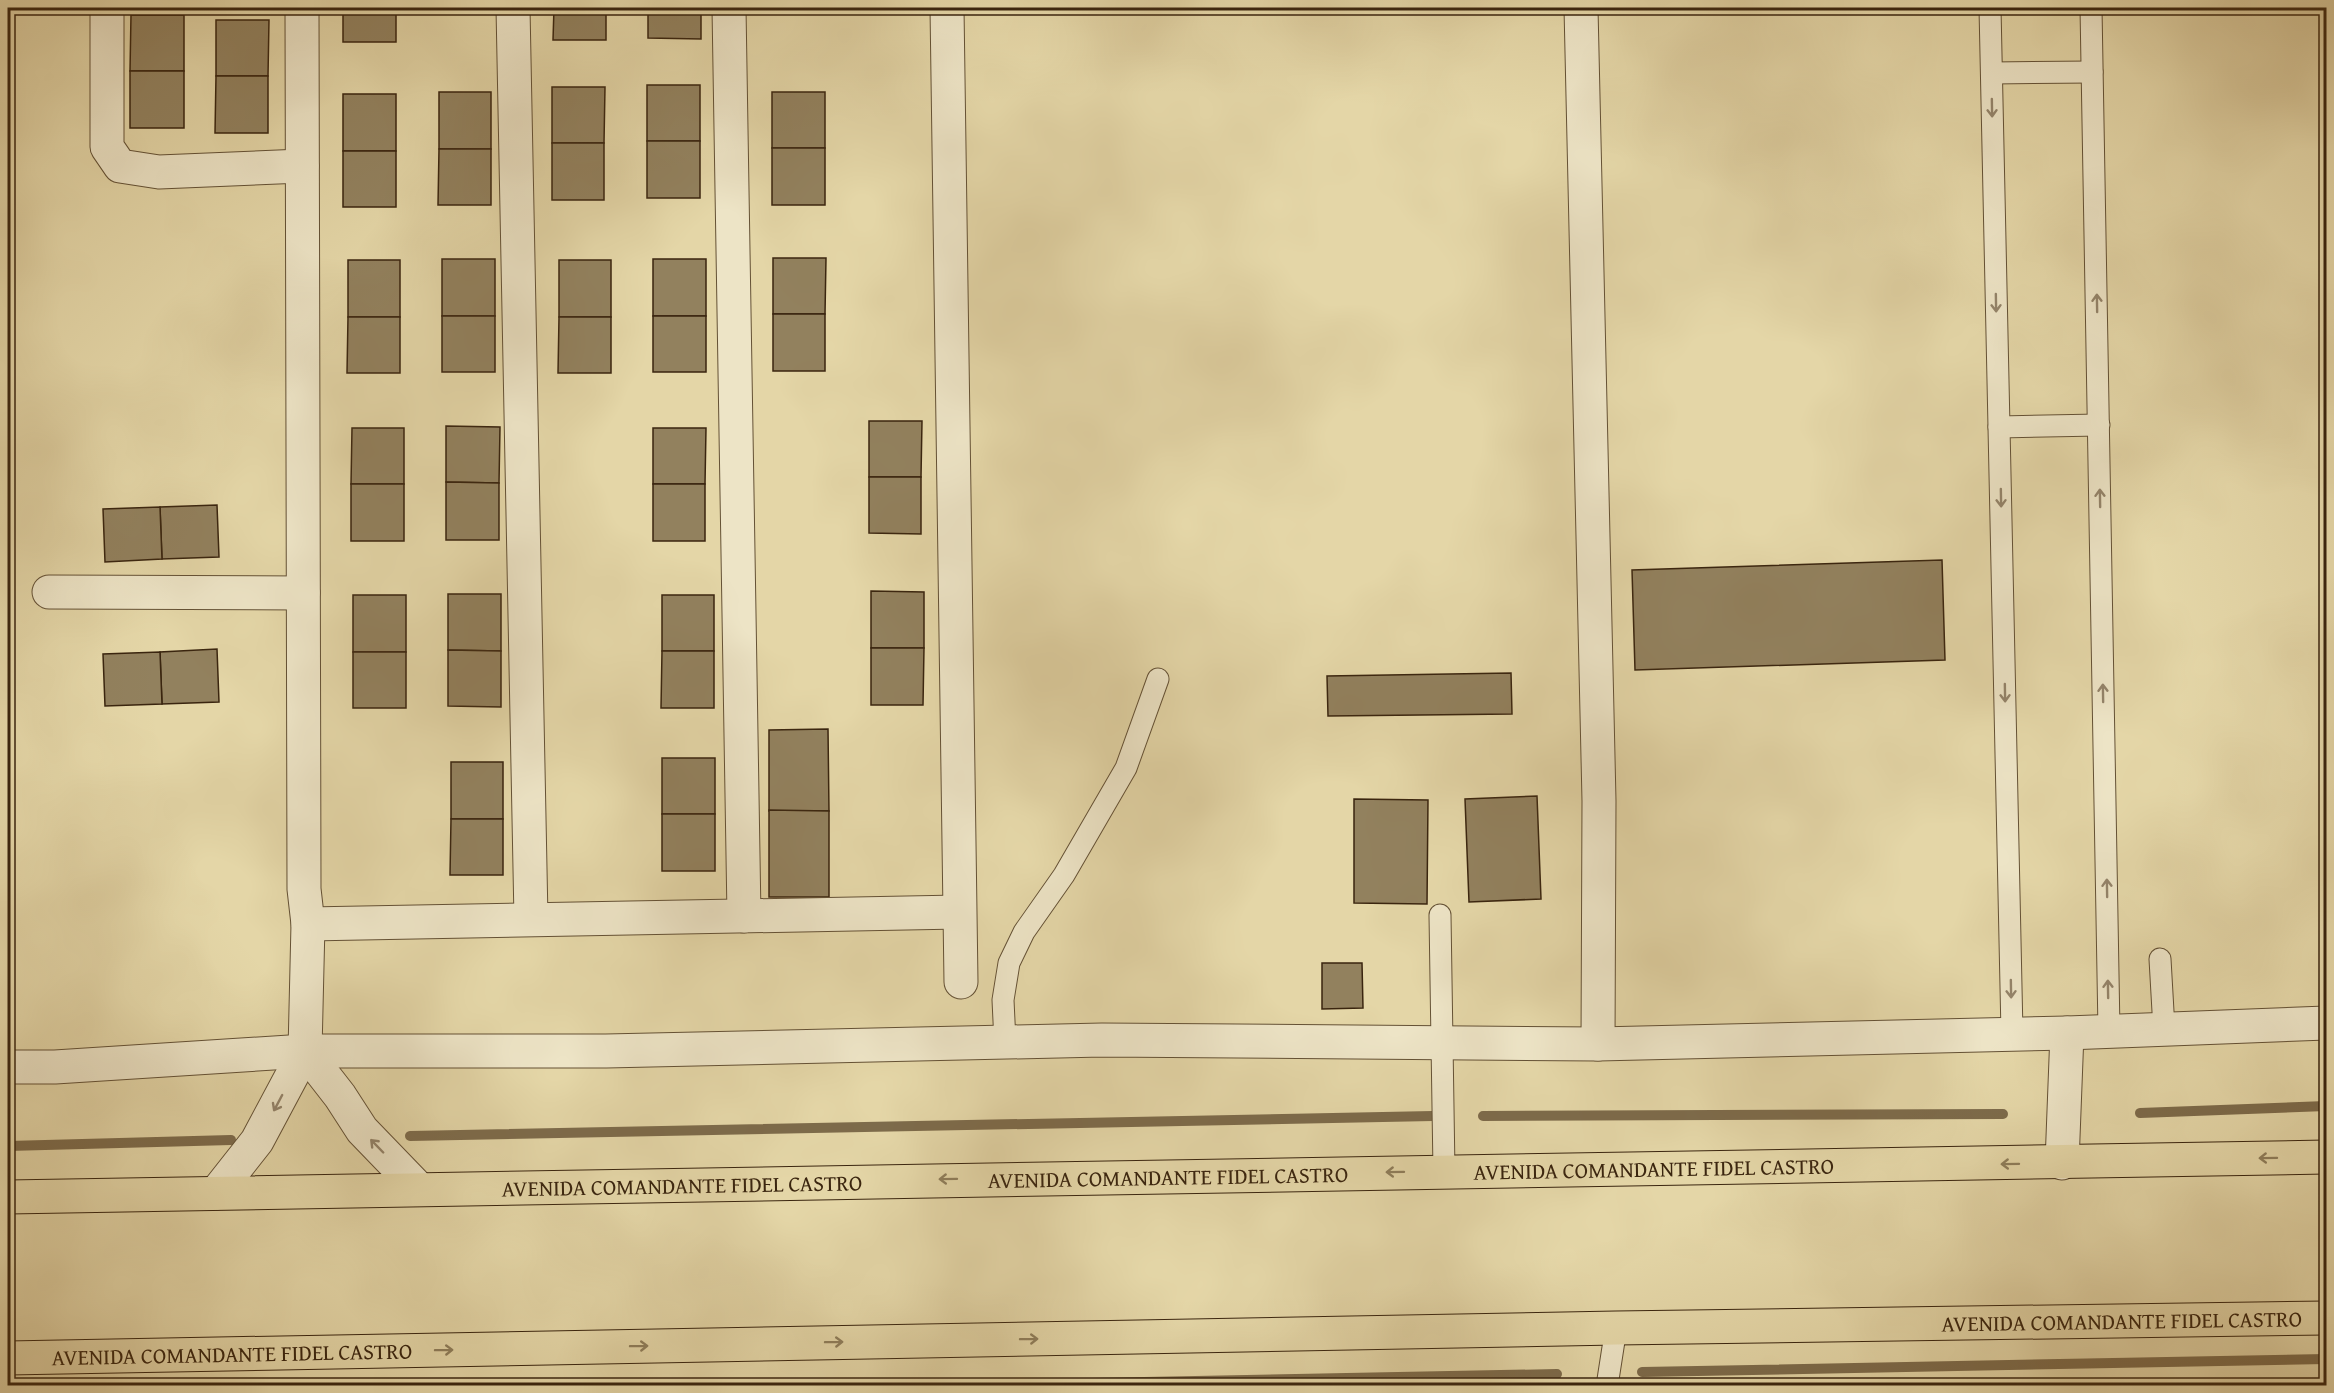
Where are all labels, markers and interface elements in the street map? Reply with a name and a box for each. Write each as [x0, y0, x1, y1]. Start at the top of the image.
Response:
one-way arrow [1987, 97, 1998, 117]
one-way arrow [1991, 292, 2002, 312]
one-way arrow [2091, 294, 2102, 314]
one-way arrow [1995, 487, 2006, 507]
one-way arrow [2094, 489, 2106, 509]
one-way arrow [1999, 682, 2011, 702]
one-way arrow [2098, 684, 2109, 704]
one-way arrow [2101, 879, 2112, 899]
one-way arrow [2006, 978, 2017, 998]
one-way arrow [2102, 979, 2114, 999]
one-way arrow [272, 1094, 284, 1111]
one-way arrow [370, 1138, 385, 1153]
street label: AVENIDA COMANDANTE FIDEL CASTRO [1473, 1149, 1834, 1188]
one-way arrow [2259, 1153, 2279, 1164]
street label: AVENIDA COMANDANTE FIDEL CASTRO [987, 1158, 1348, 1196]
one-way arrow [2001, 1158, 2021, 1169]
street label: AVENIDA COMANDANTE FIDEL CASTRO [501, 1166, 862, 1204]
one-way arrow [1386, 1166, 1406, 1177]
one-way arrow [939, 1173, 959, 1185]
street label: AVENIDA COMANDANTE FIDEL CASTRO [1941, 1302, 2302, 1339]
one-way arrow [1018, 1333, 1038, 1345]
street label: AVENIDA COMANDANTE FIDEL CASTRO [51, 1334, 413, 1373]
one-way arrow [823, 1337, 843, 1348]
one-way arrow [628, 1340, 648, 1352]
one-way arrow [433, 1344, 453, 1356]

